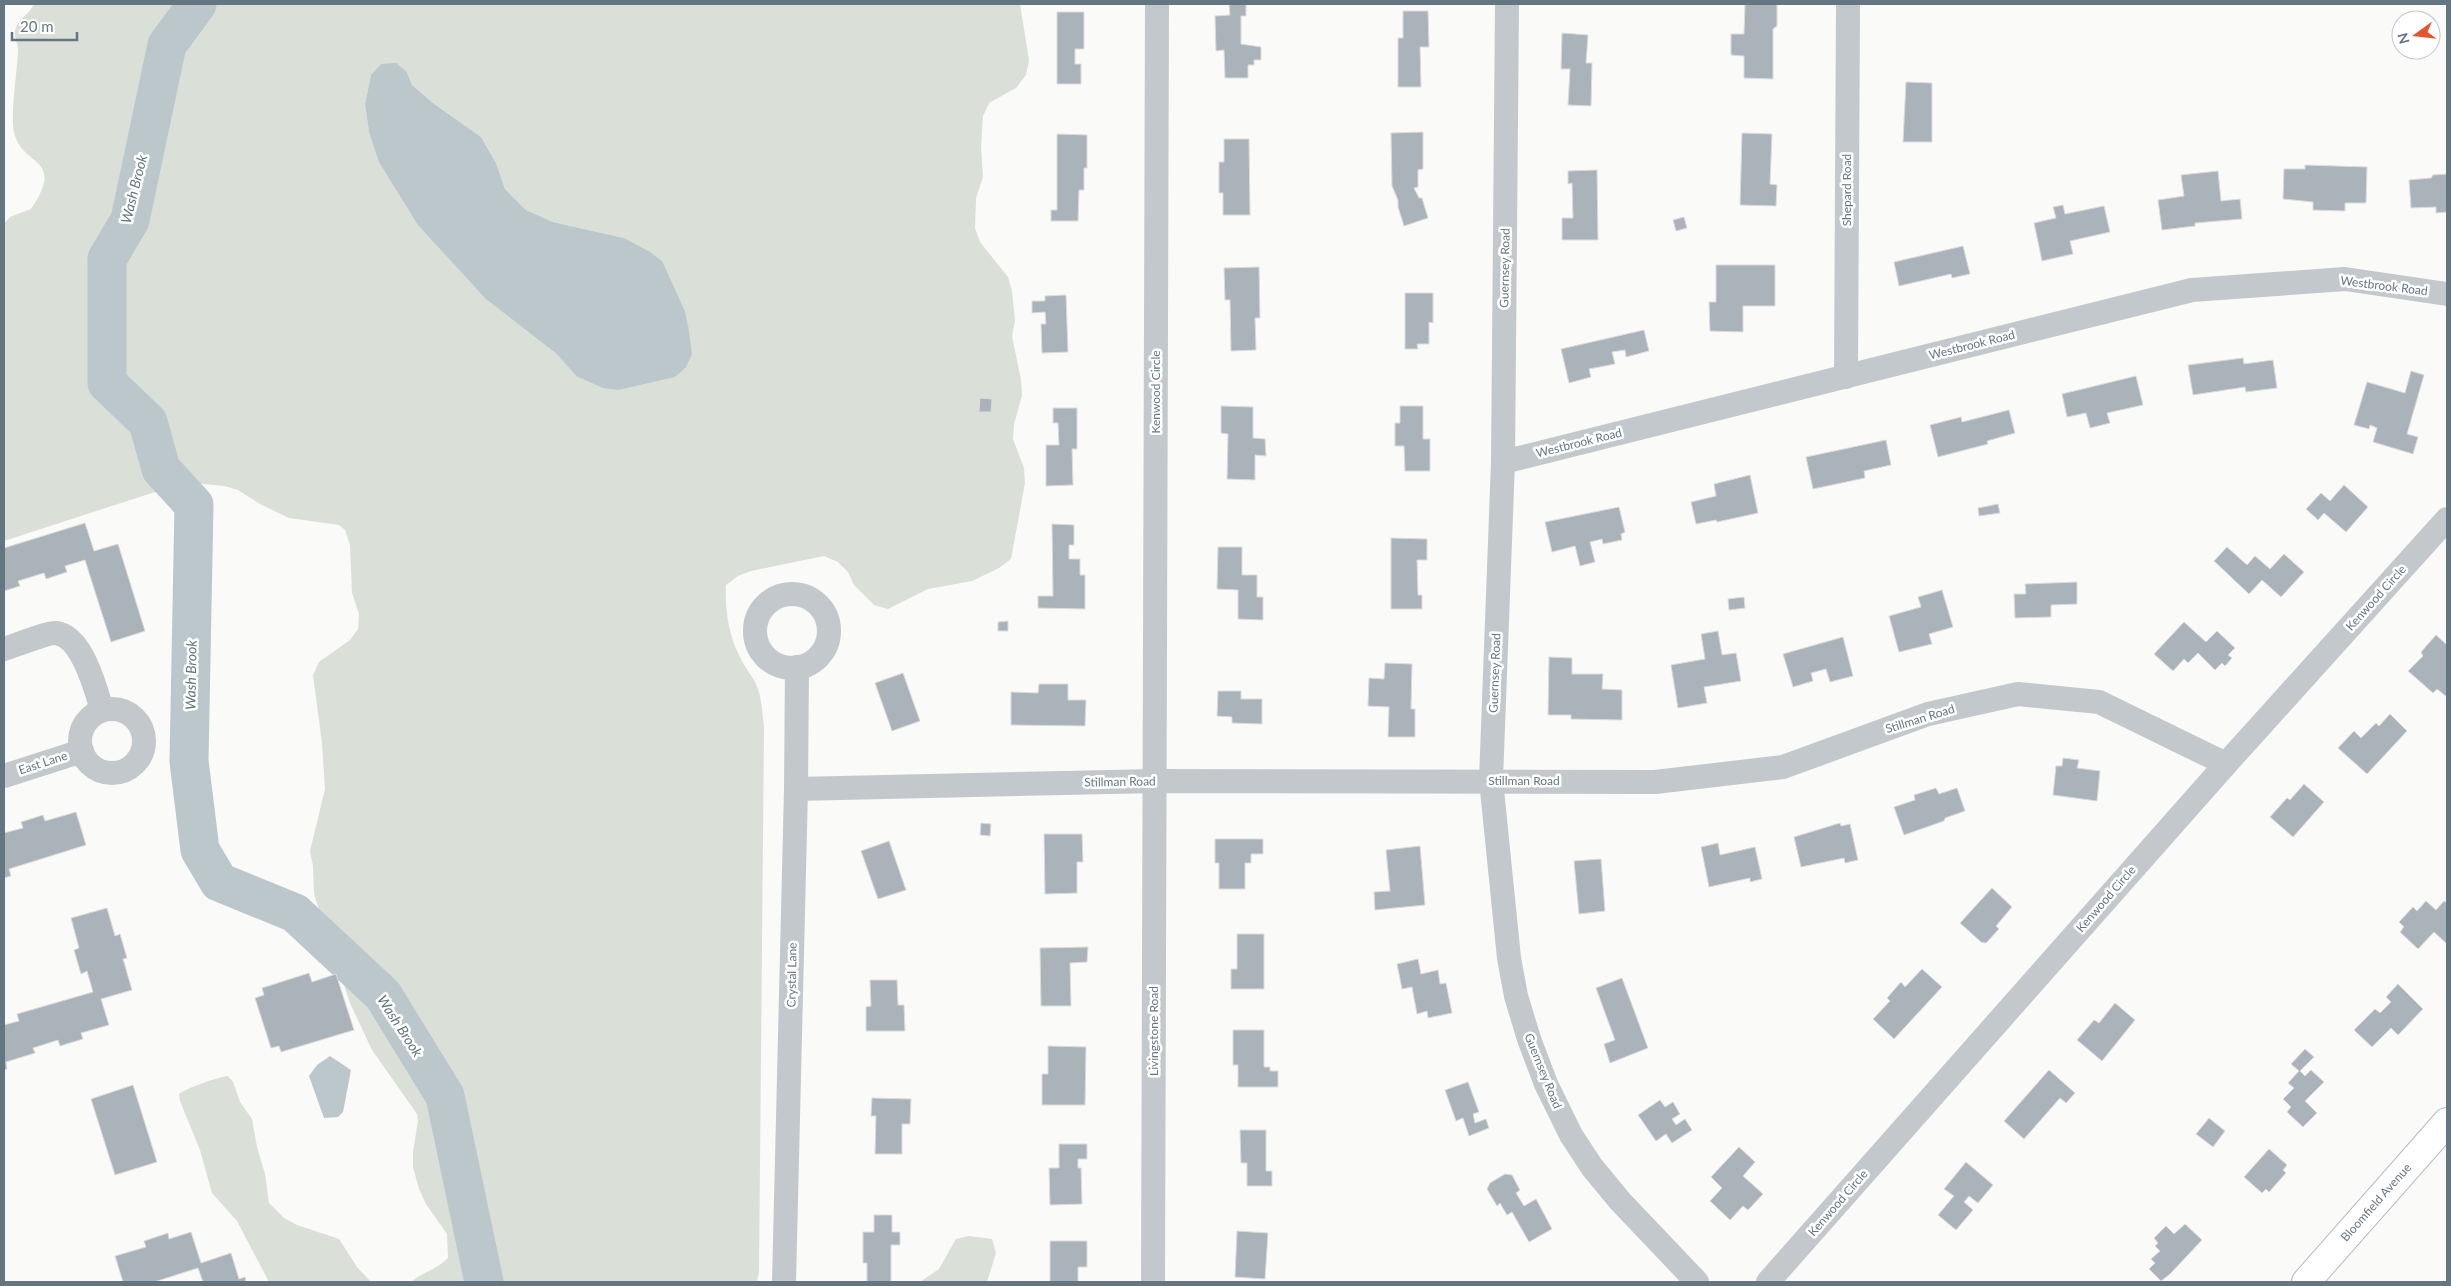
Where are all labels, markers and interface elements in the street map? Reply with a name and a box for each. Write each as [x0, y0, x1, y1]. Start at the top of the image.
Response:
scale bar [12, 10, 78, 42]
north arrow [2391, 10, 2441, 60]
text: 20 m [20, 17, 54, 35]
text: N [2393, 31, 2413, 46]
water label: Wash Brook [117, 152, 150, 225]
street label: Shepard Road [1839, 154, 1854, 226]
street label: Guernsey Road [1496, 228, 1513, 308]
street label: Westbrook Road [2340, 273, 2429, 298]
street label: Westbrook Road [1927, 327, 2016, 362]
street label: Kenwood Circle [1148, 350, 1163, 434]
street label: Westbrook Road [1534, 425, 1623, 460]
street label: Kenwood Circle [2342, 562, 2409, 634]
street label: Guernsey Road [1486, 633, 1503, 713]
water label: Wash Brook [181, 639, 200, 710]
street label: Stillman Road [1883, 701, 1956, 736]
street label: East Lane [16, 748, 69, 777]
street label: Stillman Road [1084, 773, 1156, 790]
street label: Stillman Road [1488, 773, 1560, 788]
street label: Kenwood Circle [2073, 862, 2139, 935]
street label: Crystal Lane [783, 942, 800, 1008]
street label: Livingstone Road [1146, 986, 1161, 1076]
water label: Wash Brook [374, 992, 427, 1060]
street label: Guernsey Road [1522, 1031, 1565, 1111]
street label: Bloomfield Avenue [2337, 1160, 2414, 1244]
street label: Kenwood Circle [1805, 1166, 1871, 1239]

